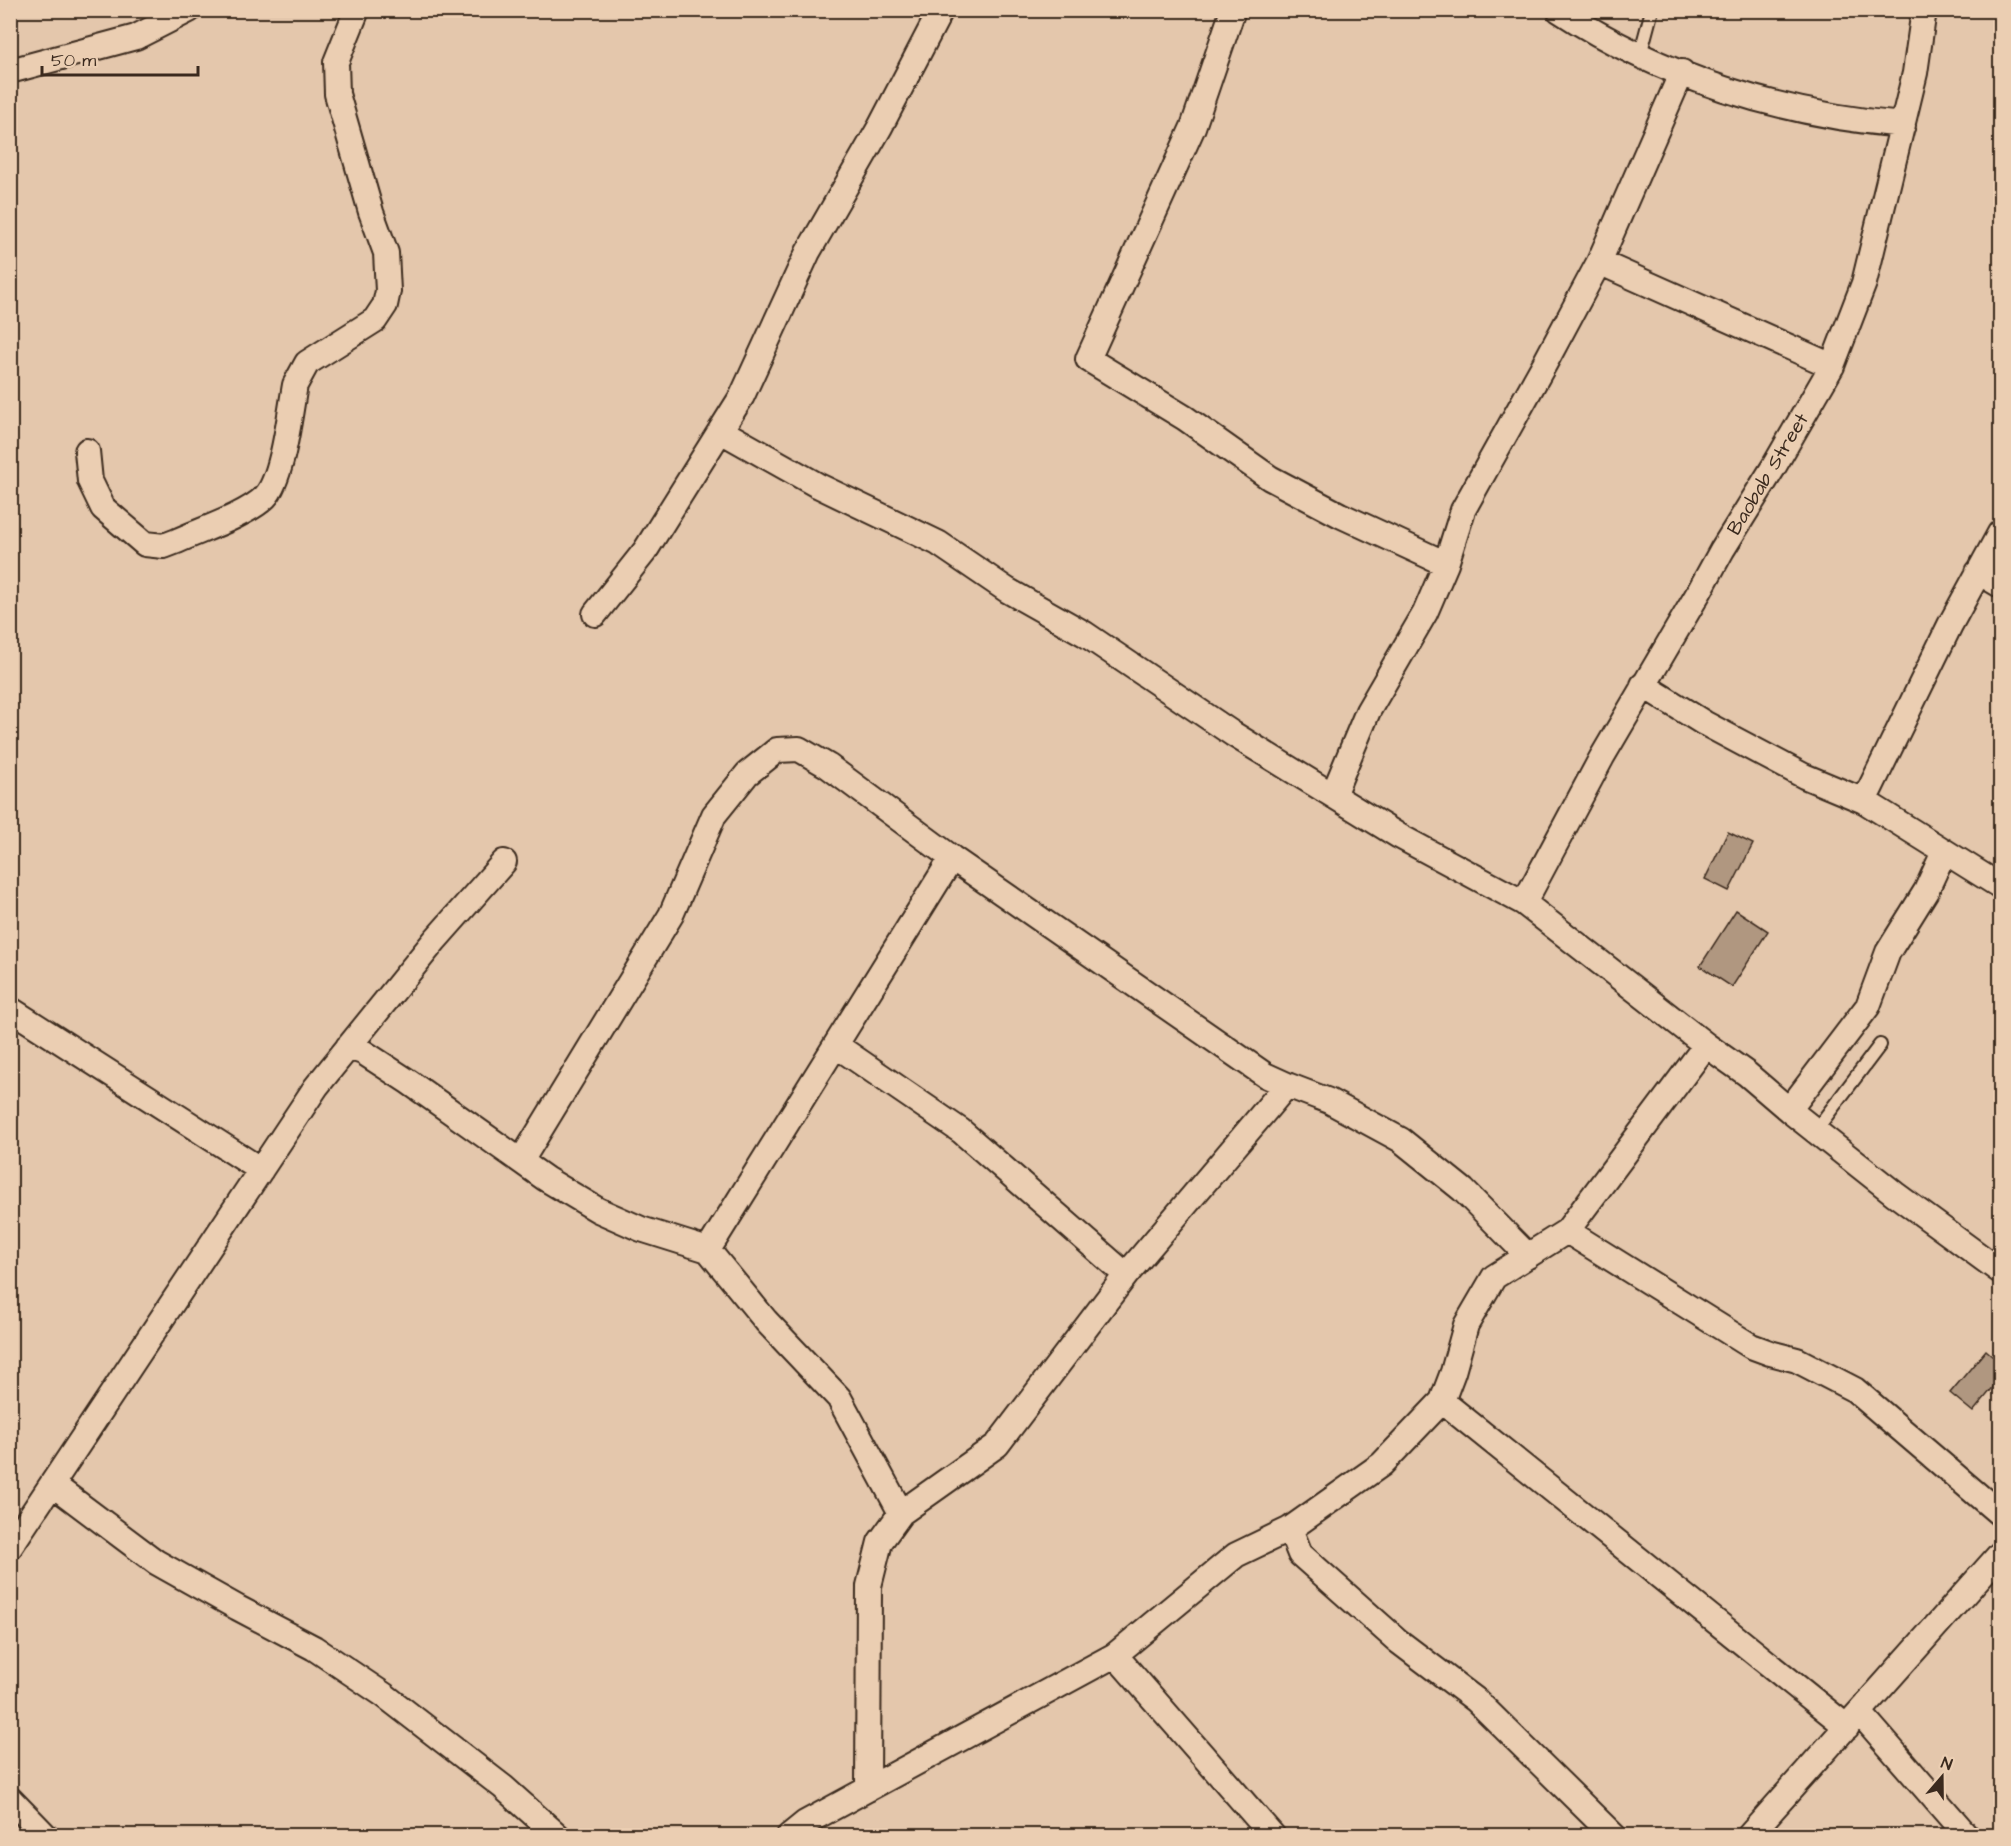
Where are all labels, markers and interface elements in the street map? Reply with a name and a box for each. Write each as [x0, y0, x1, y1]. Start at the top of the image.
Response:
scale bar [42, 39, 198, 77]
text: 50 m [51, 48, 96, 73]
street label: Baobab Street [1720, 408, 1816, 540]
north arrow [1912, 1747, 1972, 1807]
text: N [1938, 1752, 1955, 1776]

